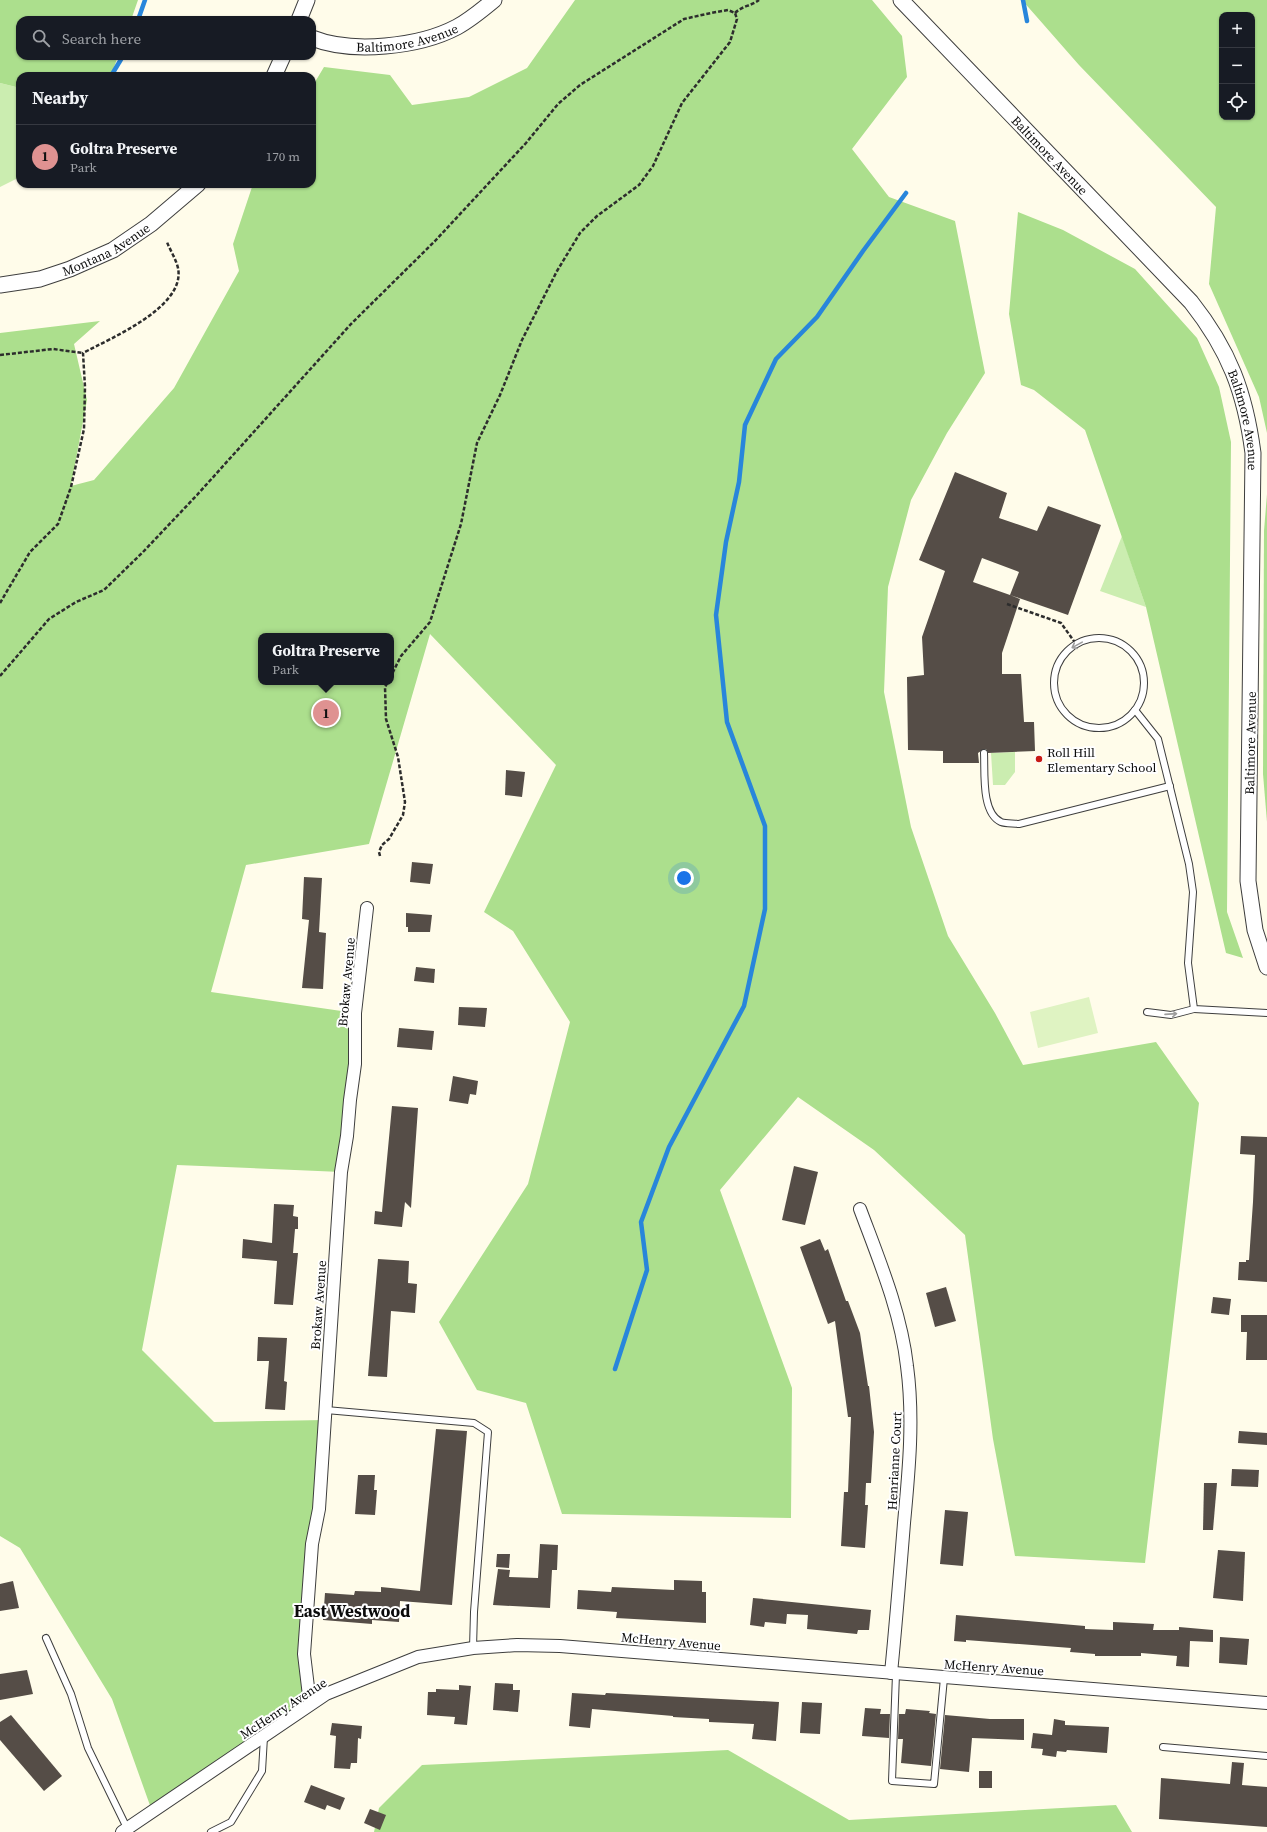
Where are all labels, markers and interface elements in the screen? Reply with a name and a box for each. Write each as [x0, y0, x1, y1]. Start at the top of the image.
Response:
map controls [1219, 12, 1255, 120]
button: + [1219, 12, 1255, 48]
search box [16, 16, 316, 60]
street label: Baltimore Avenue [356, 20, 461, 56]
icon: search [30, 27, 52, 49]
text: Search here [62, 28, 141, 49]
button: − [1219, 48, 1255, 84]
button: locate [1219, 84, 1255, 120]
text: Nearby [32, 86, 88, 110]
street label: Baltimore Avenue [1008, 112, 1092, 199]
text: Goltra Preserve [70, 138, 177, 159]
text: 1 [41, 148, 49, 165]
text: 170 m [266, 148, 300, 165]
text: Park [70, 159, 97, 176]
street label: Montana Avenue [60, 219, 154, 280]
street label: Baltimore Avenue [1224, 367, 1261, 471]
popup [258, 633, 394, 685]
text: Goltra Preserve [272, 640, 380, 661]
one-way arrow [1071, 641, 1083, 649]
text: Park [272, 661, 299, 678]
street label: Baltimore Avenue [1241, 691, 1260, 795]
pin: 1 [313, 698, 339, 728]
place label: Roll Hill Elementary School [1047, 744, 1156, 776]
marker: Roll Hill Elementary School [1034, 754, 1044, 764]
your location [674, 868, 694, 888]
street label: Brokaw Avenue [334, 936, 359, 1027]
one-way arrow [1164, 1010, 1177, 1017]
street label: Brokaw Avenue [307, 1259, 330, 1350]
street label: Henrianne Court [883, 1411, 906, 1511]
district label: East Westwood [294, 1599, 410, 1623]
street label: McHenry Avenue [620, 1629, 722, 1654]
street label: McHenry Avenue [943, 1656, 1045, 1679]
street label: McHenry Avenue [237, 1674, 330, 1743]

